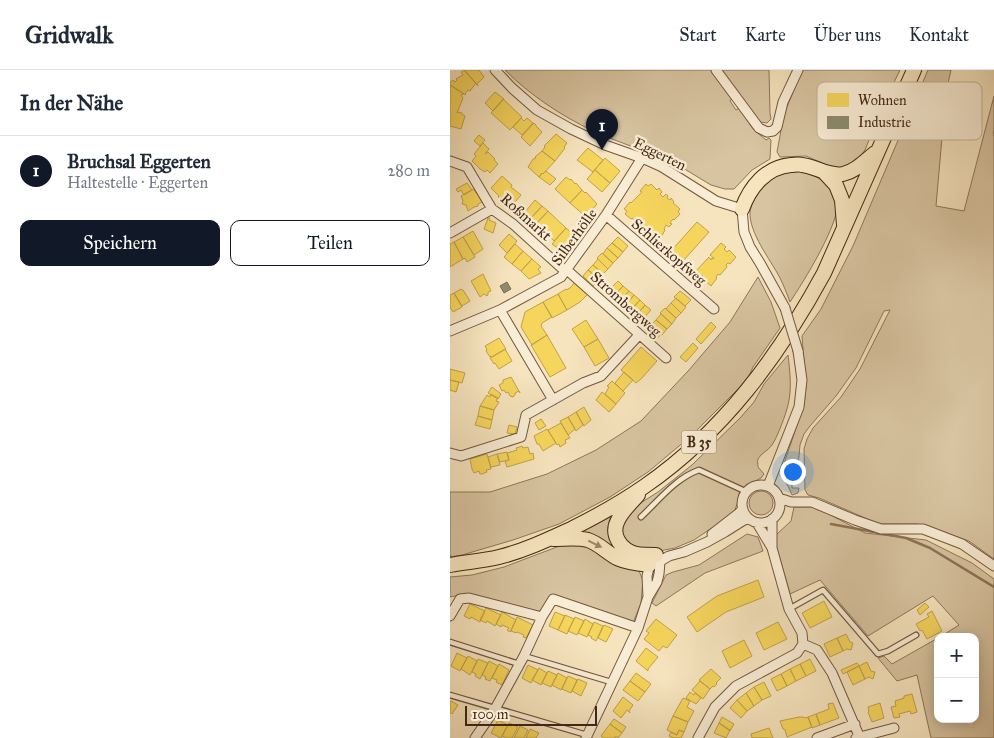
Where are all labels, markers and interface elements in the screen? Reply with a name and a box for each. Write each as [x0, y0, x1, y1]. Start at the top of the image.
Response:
text: Gridwalk [25, 20, 113, 50]
text: Start [679, 24, 717, 46]
text: Karte [745, 24, 786, 46]
text: Über uns [814, 24, 881, 46]
text: Kontakt [909, 24, 969, 46]
legend [817, 82, 982, 140]
text: In der Nähe [20, 90, 123, 116]
text: Wohnen [858, 92, 907, 109]
pin: 1 [586, 109, 618, 150]
text: Industrie [858, 114, 911, 131]
street label: Eggerten [631, 134, 689, 174]
text: Bruchsal Eggerten [67, 150, 211, 173]
text: 1 [33, 161, 39, 180]
text: 280 m [387, 161, 430, 180]
text: Haltestelle · Eggerten [67, 173, 208, 192]
street label: Roßmarkt [497, 189, 556, 245]
street label: Silberhölle [547, 205, 601, 269]
street label: Schlierkopfweg [628, 215, 711, 290]
button: Speichern [20, 220, 220, 266]
button: Teilen [230, 220, 430, 266]
street label: Strombergweg [587, 268, 666, 341]
road number: B 35 [682, 431, 716, 454]
your location [780, 459, 806, 485]
one-way arrow [588, 540, 602, 548]
map controls [934, 633, 979, 723]
button: + [934, 633, 979, 678]
button: − [934, 678, 979, 723]
scale bar [465, 703, 598, 726]
text: 100 m [472, 706, 509, 723]

